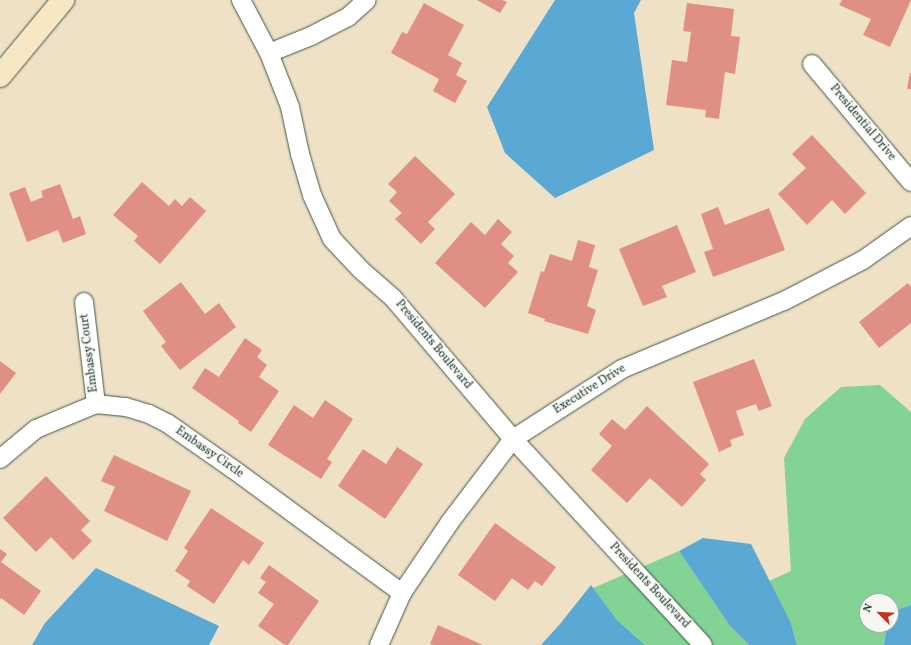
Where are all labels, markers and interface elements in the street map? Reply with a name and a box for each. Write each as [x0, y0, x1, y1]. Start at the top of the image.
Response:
street label: Presidential Drive [826, 82, 898, 164]
street label: Presidents Boulevard [392, 298, 474, 392]
street label: Embassy Court [78, 313, 102, 393]
street label: Executive Drive [551, 362, 629, 418]
street label: Embassy Circle [172, 424, 246, 482]
street label: Presidents Boulevard [606, 540, 692, 632]
north arrow [859, 593, 899, 633]
text: N [860, 602, 877, 615]

